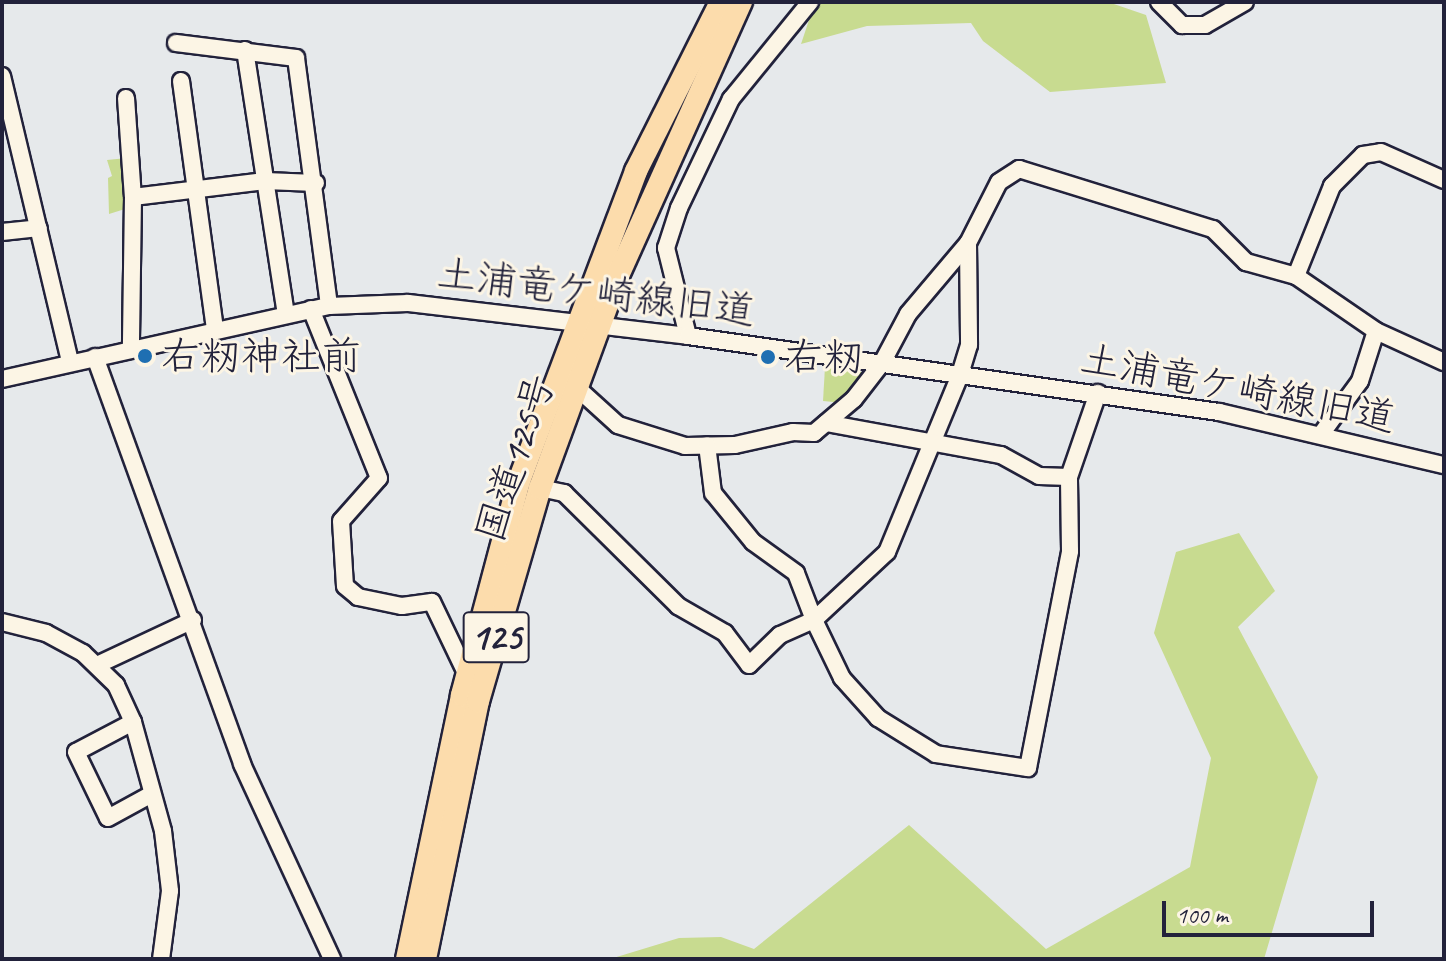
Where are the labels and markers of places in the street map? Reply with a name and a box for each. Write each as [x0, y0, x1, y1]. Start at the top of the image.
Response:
place label: 右籾神社前 [161, 332, 361, 380]
place label: 右籾 [784, 333, 864, 381]
marker: 右籾神社前 [136, 347, 154, 365]
marker: 右籾 [759, 348, 777, 366]

